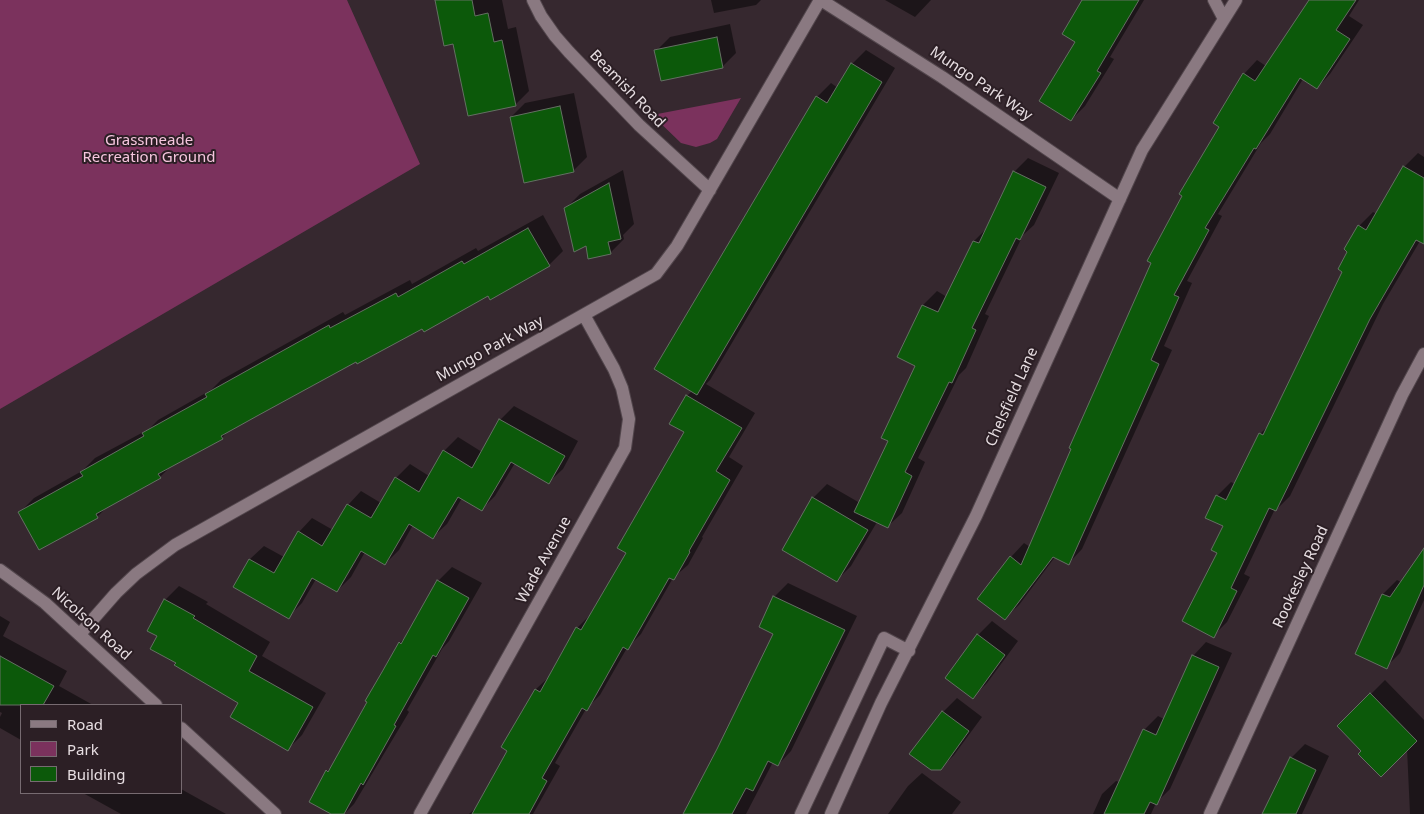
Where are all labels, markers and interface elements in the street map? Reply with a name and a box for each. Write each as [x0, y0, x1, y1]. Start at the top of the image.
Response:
street label: Mungo Park Way [926, 43, 1036, 125]
street label: Beamish Road [585, 46, 669, 132]
park label: Grassmeade Recreation Ground [83, 132, 215, 167]
street label: Mungo Park Way [433, 312, 547, 386]
street label: Chelsfield Lane [982, 345, 1042, 449]
street label: Wade Avenue [513, 514, 575, 606]
street label: Rookesley Road [1269, 523, 1333, 631]
street label: Nicolson Road [47, 584, 135, 664]
legend [20, 704, 182, 794]
text: Road [67, 714, 103, 734]
text: Park [67, 739, 99, 759]
text: Building [67, 764, 125, 784]

